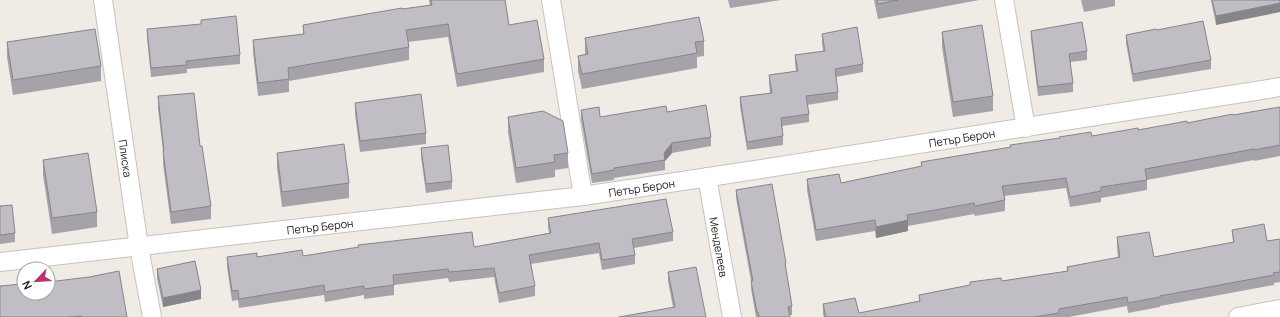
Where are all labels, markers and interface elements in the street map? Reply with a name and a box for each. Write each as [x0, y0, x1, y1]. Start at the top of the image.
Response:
street label: Петър Берон [927, 125, 996, 150]
street label: Плиска [116, 138, 136, 178]
street label: Петър Берон [607, 175, 676, 200]
street label: Петър Берон [286, 215, 354, 237]
street label: Менделеев [707, 216, 732, 278]
north arrow [16, 261, 56, 301]
text: N [18, 279, 35, 292]

